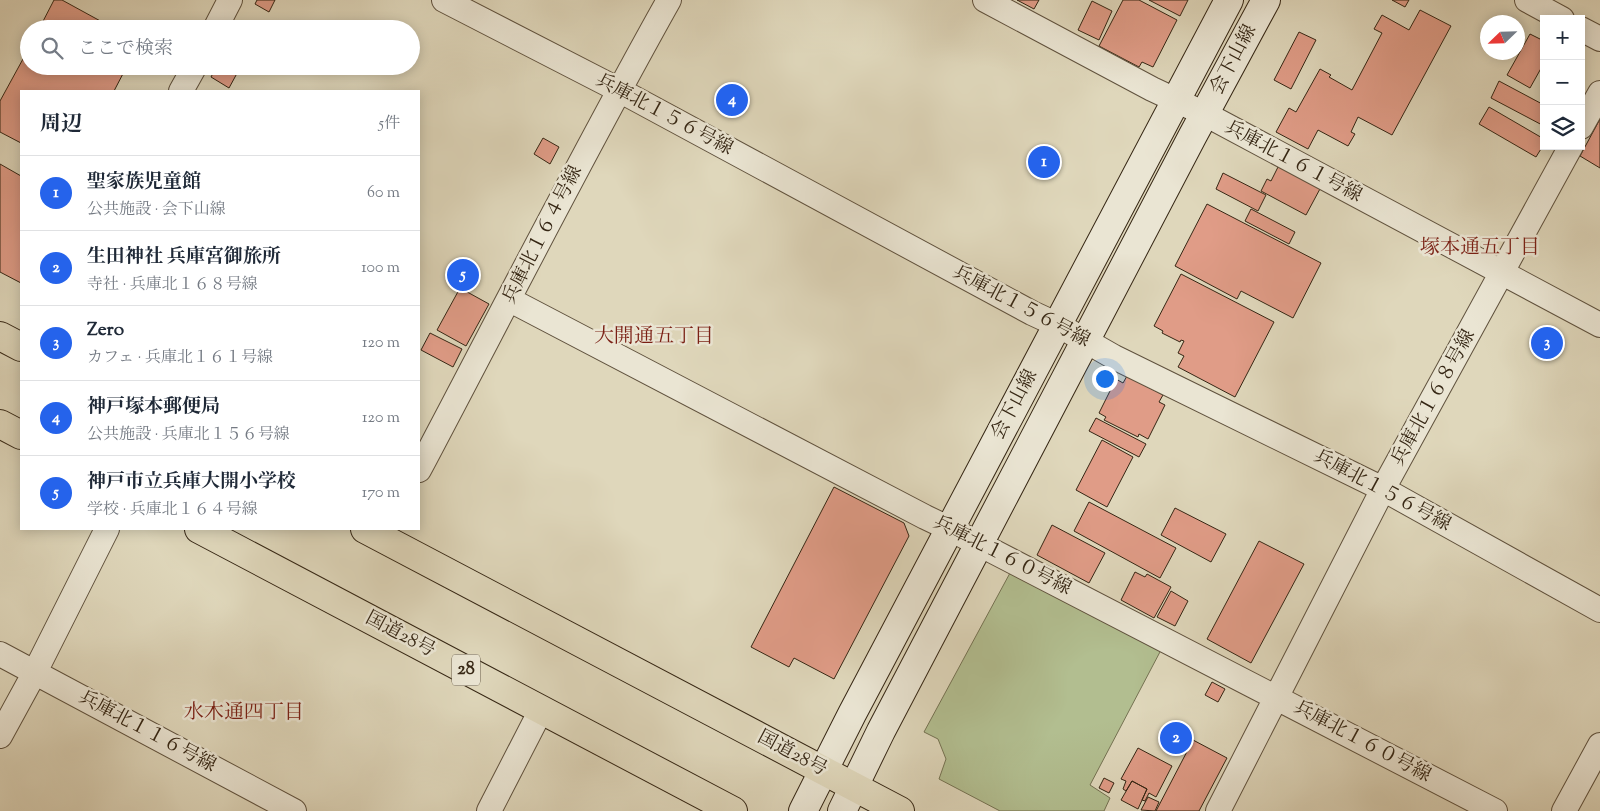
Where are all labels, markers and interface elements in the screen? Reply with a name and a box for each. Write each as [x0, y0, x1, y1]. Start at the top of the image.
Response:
north arrow [1480, 15, 1525, 60]
map controls [1540, 15, 1585, 150]
button: + [1540, 15, 1585, 60]
search box [20, 20, 420, 75]
street label: 会下山線 [1204, 20, 1264, 100]
icon: search [38, 34, 66, 62]
text: ここで検索 [78, 36, 173, 63]
button: − [1540, 60, 1585, 105]
street label: 兵庫北１５６号線 [591, 67, 737, 163]
pin: 4 [716, 81, 748, 119]
button: layers [1540, 105, 1585, 150]
text: 周辺 [40, 110, 82, 140]
text: 5件 [379, 113, 400, 136]
street label: 兵庫北１６１号線 [1220, 114, 1366, 210]
pin: 1 [1028, 143, 1060, 181]
street label: 兵庫北１６４号線 [496, 161, 590, 309]
text: 聖家族児童館 [87, 169, 201, 196]
text: 1 [53, 182, 59, 205]
text: 60 m [367, 182, 400, 205]
text: 公共施設 · 会下山線 [87, 199, 226, 222]
district label: 塚本通五丁目 [1420, 234, 1540, 263]
text: 生田神社 兵庫宮御旅所 [87, 244, 281, 271]
pin: 5 [447, 256, 479, 294]
text: 2 [52, 257, 60, 280]
text: 100 m [361, 257, 400, 280]
street label: 兵庫北１５６号線 [948, 259, 1094, 355]
text: 寺社 · 兵庫北１６８号線 [87, 274, 258, 297]
text: Zero [87, 317, 124, 344]
district label: 大開通五丁目 [594, 323, 714, 352]
pin: 3 [1531, 324, 1563, 362]
street label: 兵庫北１６８号線 [1385, 325, 1483, 471]
text: 3 [53, 332, 59, 355]
text: 120 m [362, 332, 400, 355]
text: カフェ · 兵庫北１６１号線 [87, 347, 273, 370]
street label: 会下山線 [985, 365, 1045, 445]
your location [1092, 366, 1118, 392]
text: 神戸塚本郵便局 [87, 394, 220, 421]
text: 4 [52, 407, 60, 430]
text: 120 m [362, 407, 400, 430]
text: 公共施設 · 兵庫北１５６号線 [87, 424, 290, 447]
street label: 兵庫北１５６号線 [1309, 443, 1455, 539]
text: 神戸市立兵庫大開小学校 [87, 469, 296, 496]
text: 5 [53, 482, 59, 505]
text: 170 m [362, 482, 400, 505]
text: 学校 · 兵庫北１６４号線 [87, 499, 258, 522]
street label: 兵庫北１６０号線 [928, 509, 1076, 603]
street label: 国道28号 [360, 605, 440, 665]
road number: 28 [452, 654, 480, 686]
street label: 兵庫北１１６号線 [74, 684, 220, 780]
street label: 兵庫北１６０号線 [1289, 694, 1435, 790]
district label: 水木通四丁目 [184, 699, 304, 728]
pin: 2 [1160, 719, 1192, 757]
street label: 国道28号 [752, 724, 832, 784]

